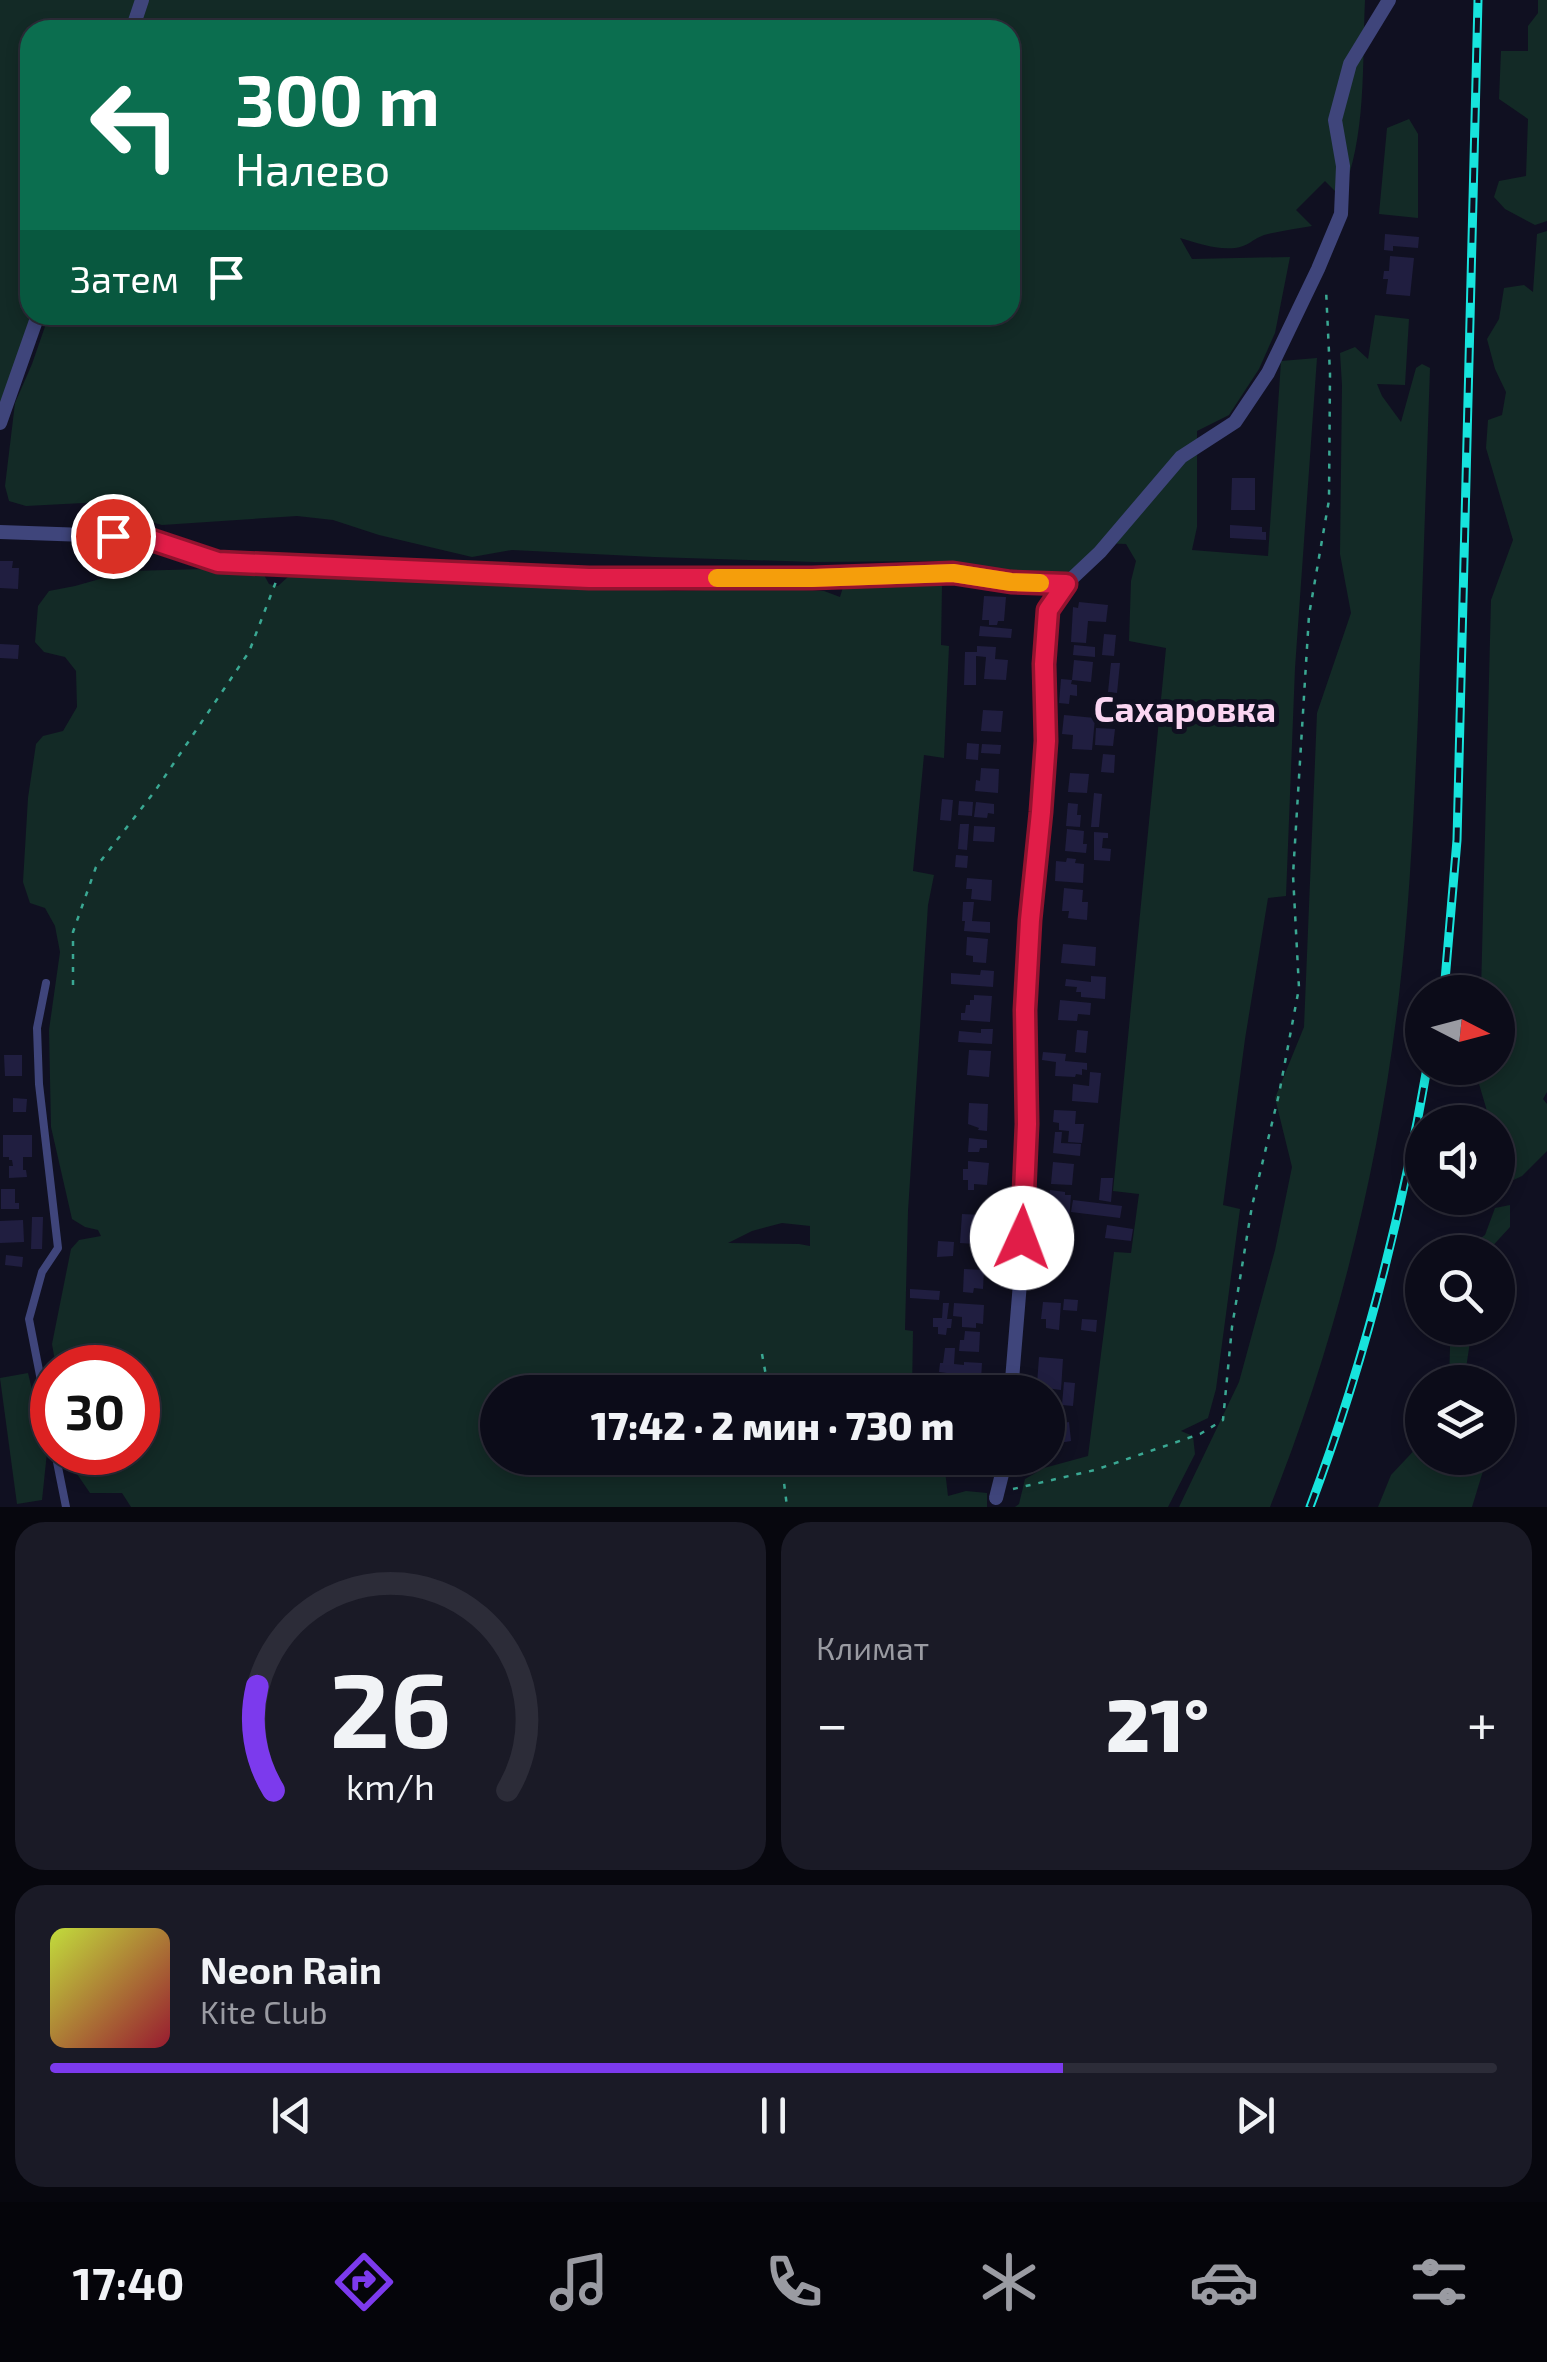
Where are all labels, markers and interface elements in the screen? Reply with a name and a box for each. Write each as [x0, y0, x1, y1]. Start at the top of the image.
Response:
text: 300 m [235, 56, 440, 140]
icon: left [70, 60, 200, 190]
text: Налево [235, 141, 390, 195]
icon: arrive [199, 250, 254, 305]
text: Затем [70, 255, 179, 301]
pin [71, 494, 156, 579]
icon: arrive [86, 509, 141, 564]
district label: Сахаровка [1094, 687, 1276, 729]
north arrow [1405, 975, 1515, 1085]
map controls [1405, 975, 1515, 1475]
button: sound [1405, 1105, 1515, 1215]
position arrow [970, 1186, 1074, 1290]
button: search [1405, 1235, 1515, 1345]
speed limit sign: 30 [30, 1345, 160, 1475]
button: layers [1405, 1365, 1515, 1475]
text: 17:42 · 2 мин · 730 m [591, 1402, 954, 1448]
text: Климат [816, 1628, 929, 1666]
text: 26 [330, 1644, 451, 1769]
text: 21° [1106, 1677, 1209, 1767]
text: − [816, 1689, 848, 1755]
text: + [1467, 1689, 1497, 1755]
text: km/h [346, 1764, 435, 1807]
text: Neon Rain [200, 1946, 382, 1992]
text: Kite Club [200, 1992, 328, 2030]
icon: previous [264, 2088, 319, 2143]
icon: pause [746, 2088, 801, 2143]
icon: next [1228, 2088, 1283, 2143]
icon: directions [329, 2247, 399, 2317]
icon: music [544, 2247, 614, 2317]
icon: phone [759, 2247, 829, 2317]
icon: climate [974, 2247, 1044, 2317]
icon: car [1189, 2247, 1259, 2317]
icon: filters [1404, 2247, 1474, 2317]
text: 17:40 [73, 2255, 184, 2309]

